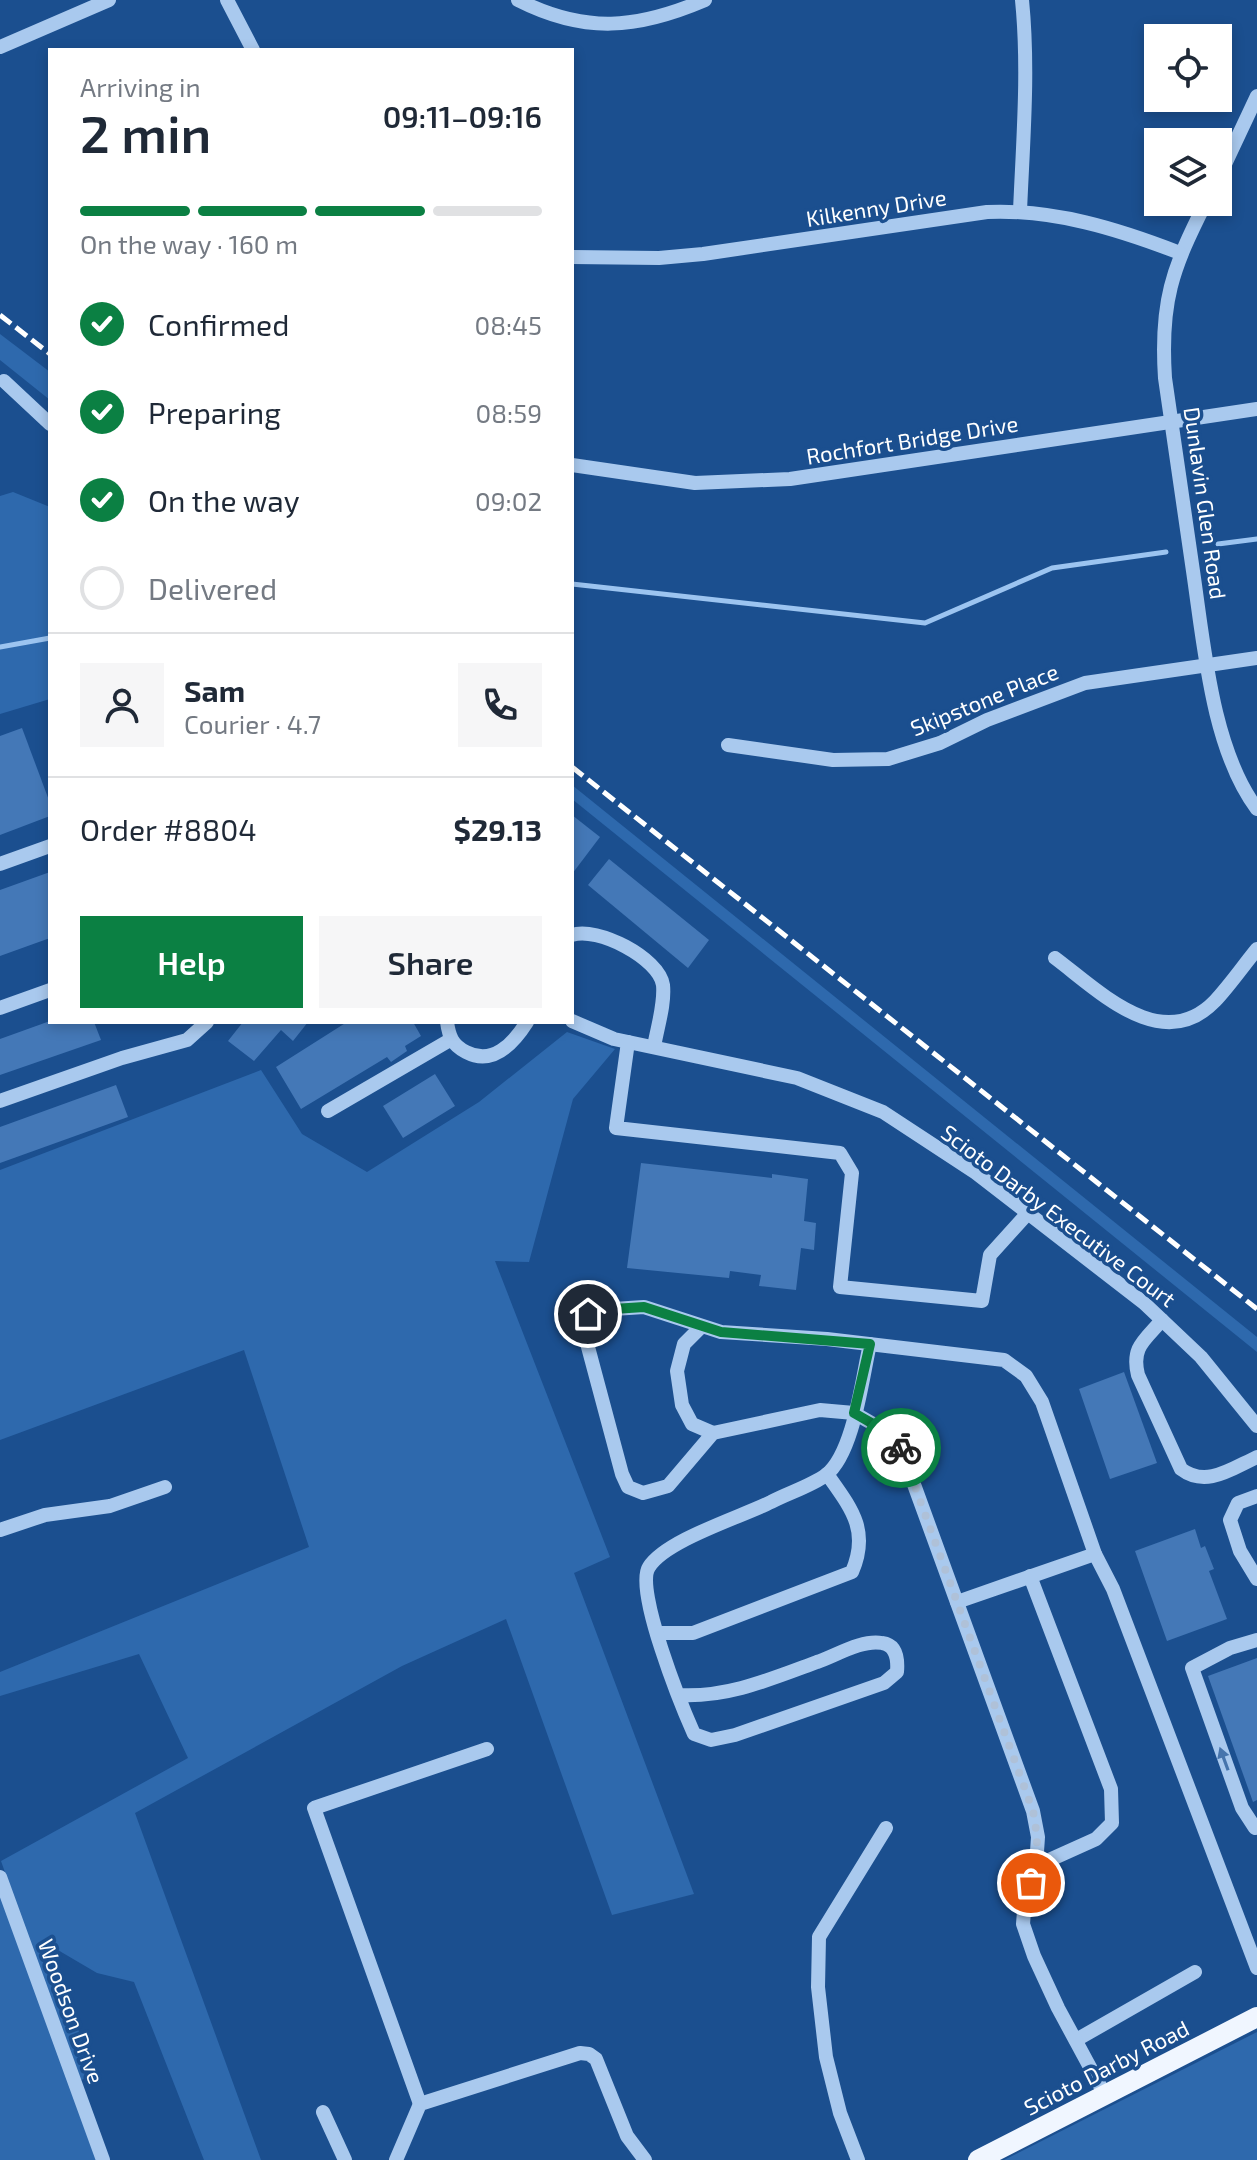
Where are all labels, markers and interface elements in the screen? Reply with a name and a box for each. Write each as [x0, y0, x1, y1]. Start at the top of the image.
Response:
map controls [1144, 24, 1232, 216]
button: locate [1144, 24, 1232, 112]
text: Arriving in [80, 71, 201, 102]
text: 09:11–09:16 [383, 98, 542, 134]
text: 2 min [80, 101, 211, 163]
button: layers [1144, 128, 1232, 216]
street label: Kilkenny Drive [804, 183, 948, 231]
text: On the way · 160 m [80, 228, 298, 259]
icon: check [80, 302, 124, 346]
text: Confirmed [148, 306, 289, 342]
text: 08:45 [474, 309, 542, 340]
icon: check [80, 390, 124, 434]
text: Preparing [148, 394, 281, 430]
text: 08:59 [476, 397, 542, 428]
street label: Dunlavin Glen Road [1180, 405, 1232, 601]
street label: Rochfort Bridge Drive [804, 409, 1020, 469]
icon: check [80, 478, 124, 522]
text: On the way [148, 482, 300, 518]
text: 09:02 [475, 485, 542, 516]
text: Delivered [148, 570, 277, 606]
street label: Skipstone Place [906, 657, 1062, 741]
button: person [80, 663, 164, 747]
button: phone [458, 663, 542, 747]
text: Sam [184, 672, 245, 708]
text: Courier · 4.7 [184, 708, 321, 739]
text: Order #8804 [80, 811, 257, 847]
text: $29.13 [453, 811, 542, 847]
button: Help [80, 916, 303, 1008]
button: Share [319, 916, 542, 1008]
street label: Scioto Darby Executive Court [937, 1118, 1181, 1312]
pin [554, 1280, 622, 1348]
icon: home [566, 1292, 610, 1336]
courier [861, 1408, 941, 1488]
icon: bike [879, 1426, 923, 1470]
one-way arrow [1218, 1747, 1230, 1771]
pin [997, 1849, 1065, 1917]
icon: bag [1009, 1861, 1053, 1905]
street label: Woodson Drive [34, 1935, 110, 2087]
street label: Scioto Darby Road [1019, 2014, 1193, 2120]

